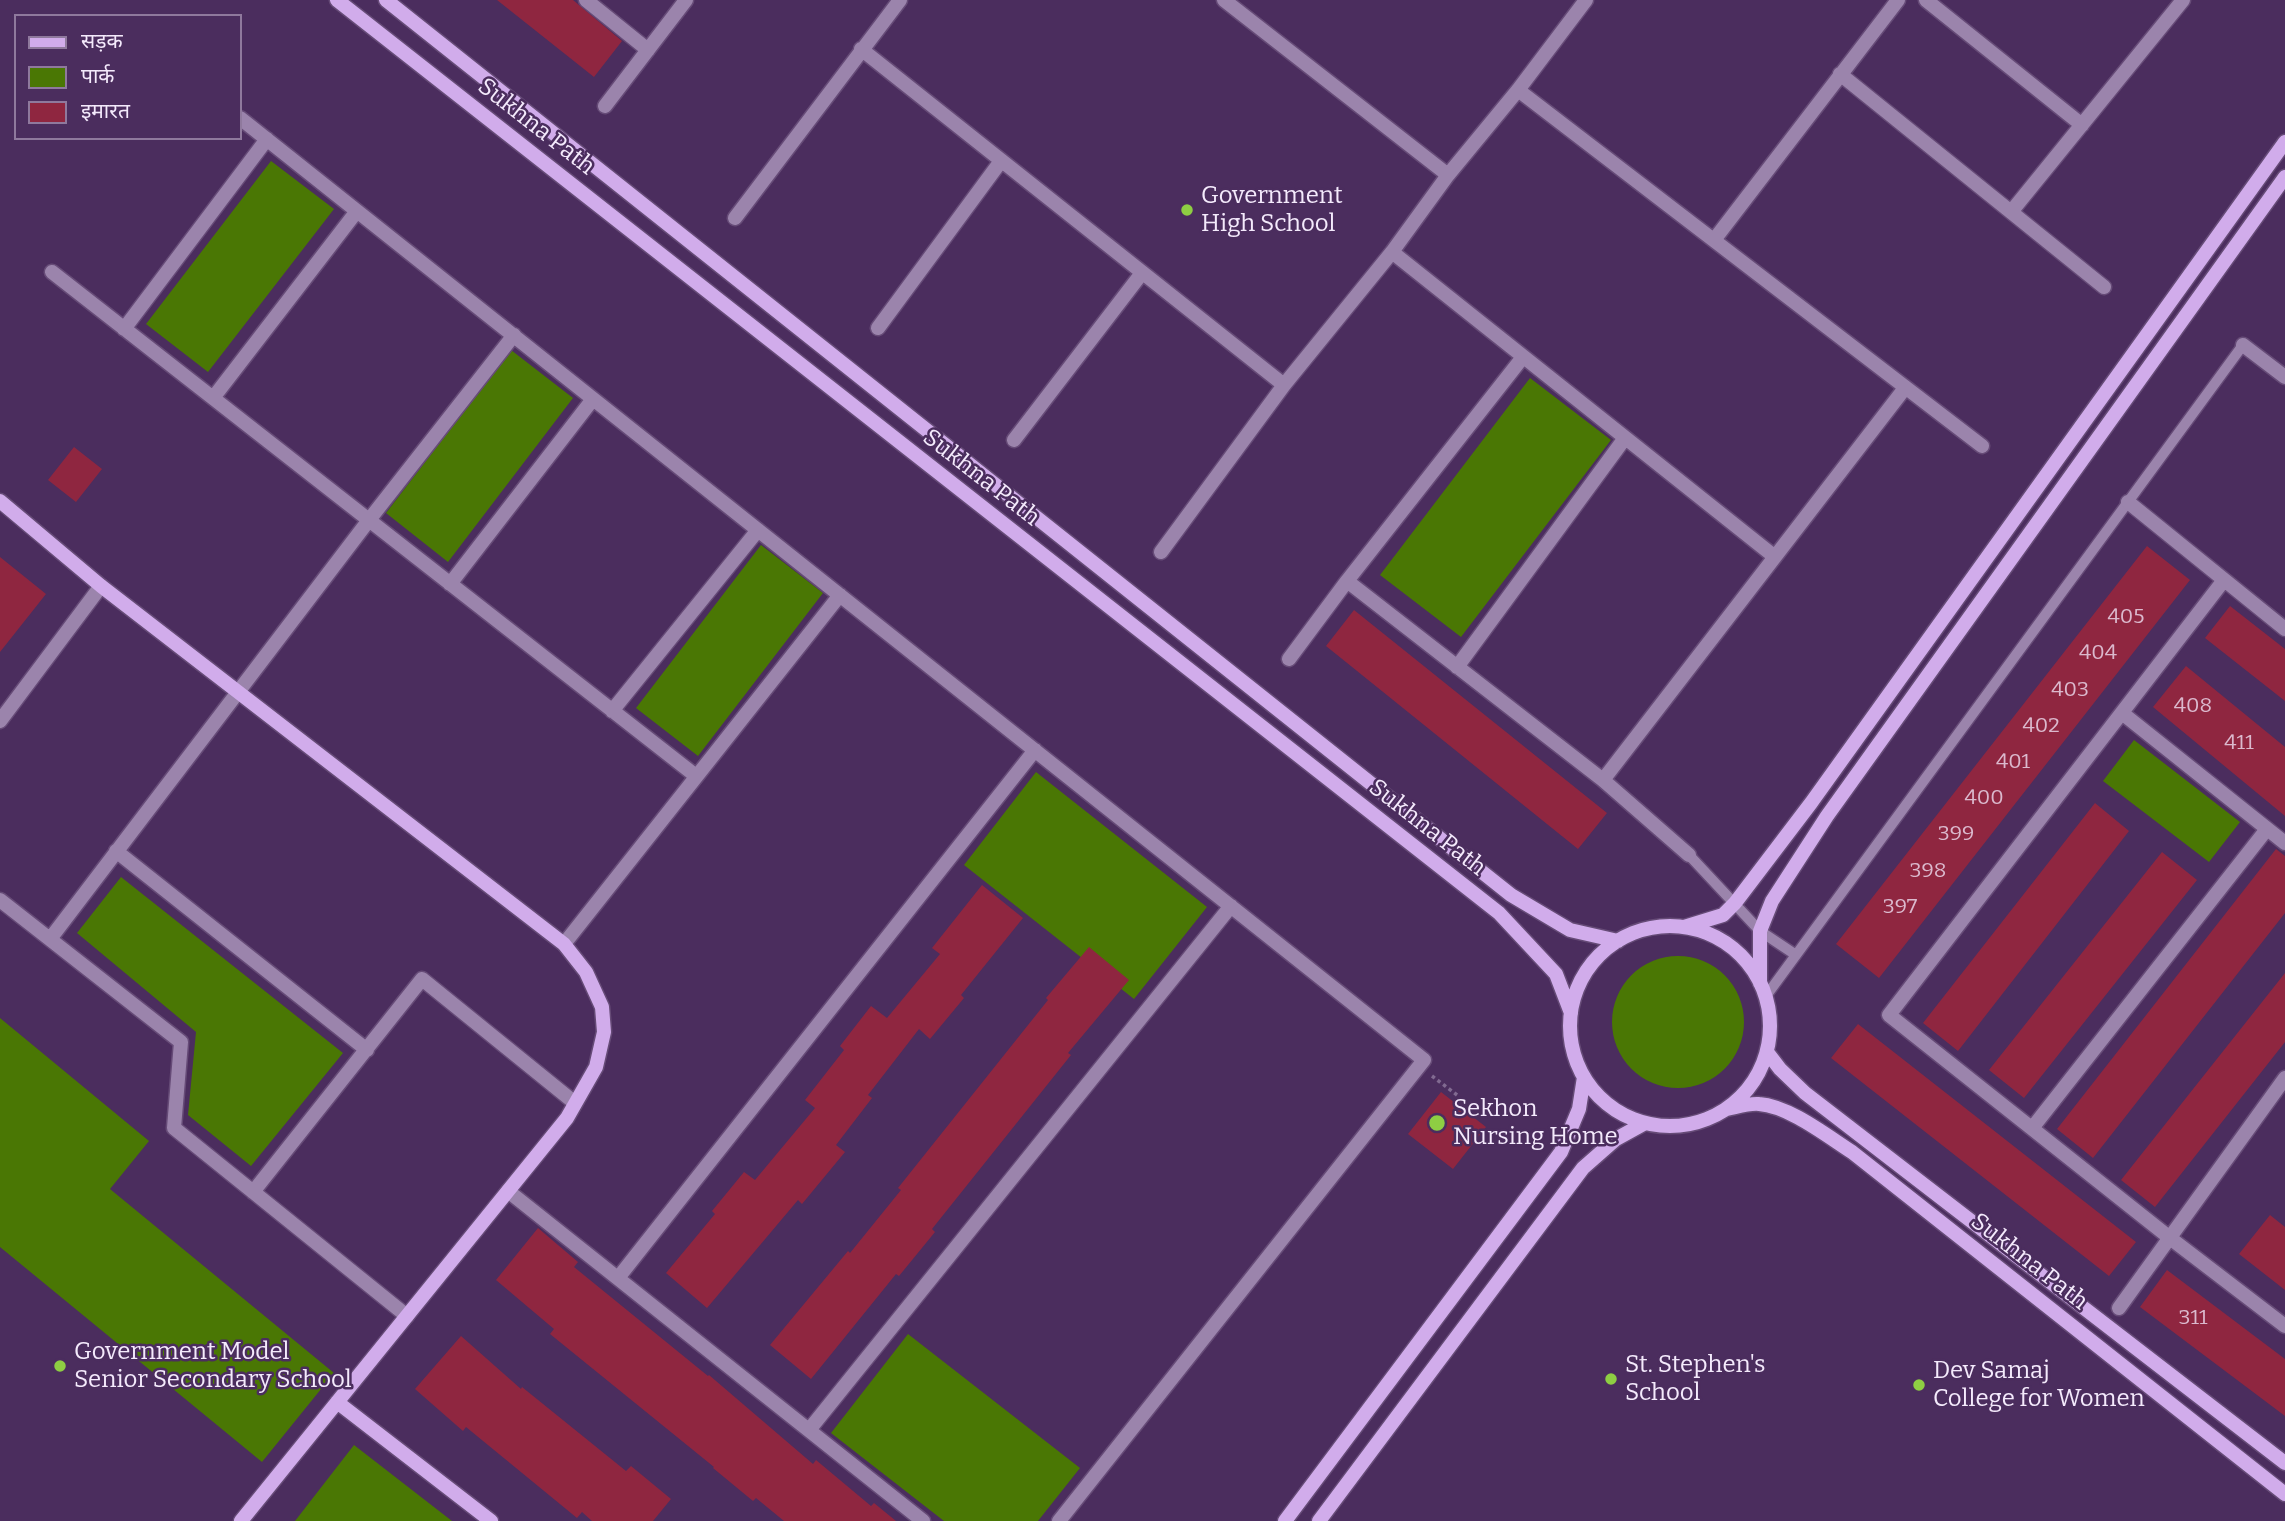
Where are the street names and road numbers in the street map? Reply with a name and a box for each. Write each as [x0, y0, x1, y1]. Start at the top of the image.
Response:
street label: Sukhna Path [472, 72, 600, 182]
street label: Sukhna Path [917, 423, 1045, 533]
street label: Sukhna Path [1363, 773, 1491, 883]
street label: Sukhna Path [1965, 1207, 2093, 1317]

